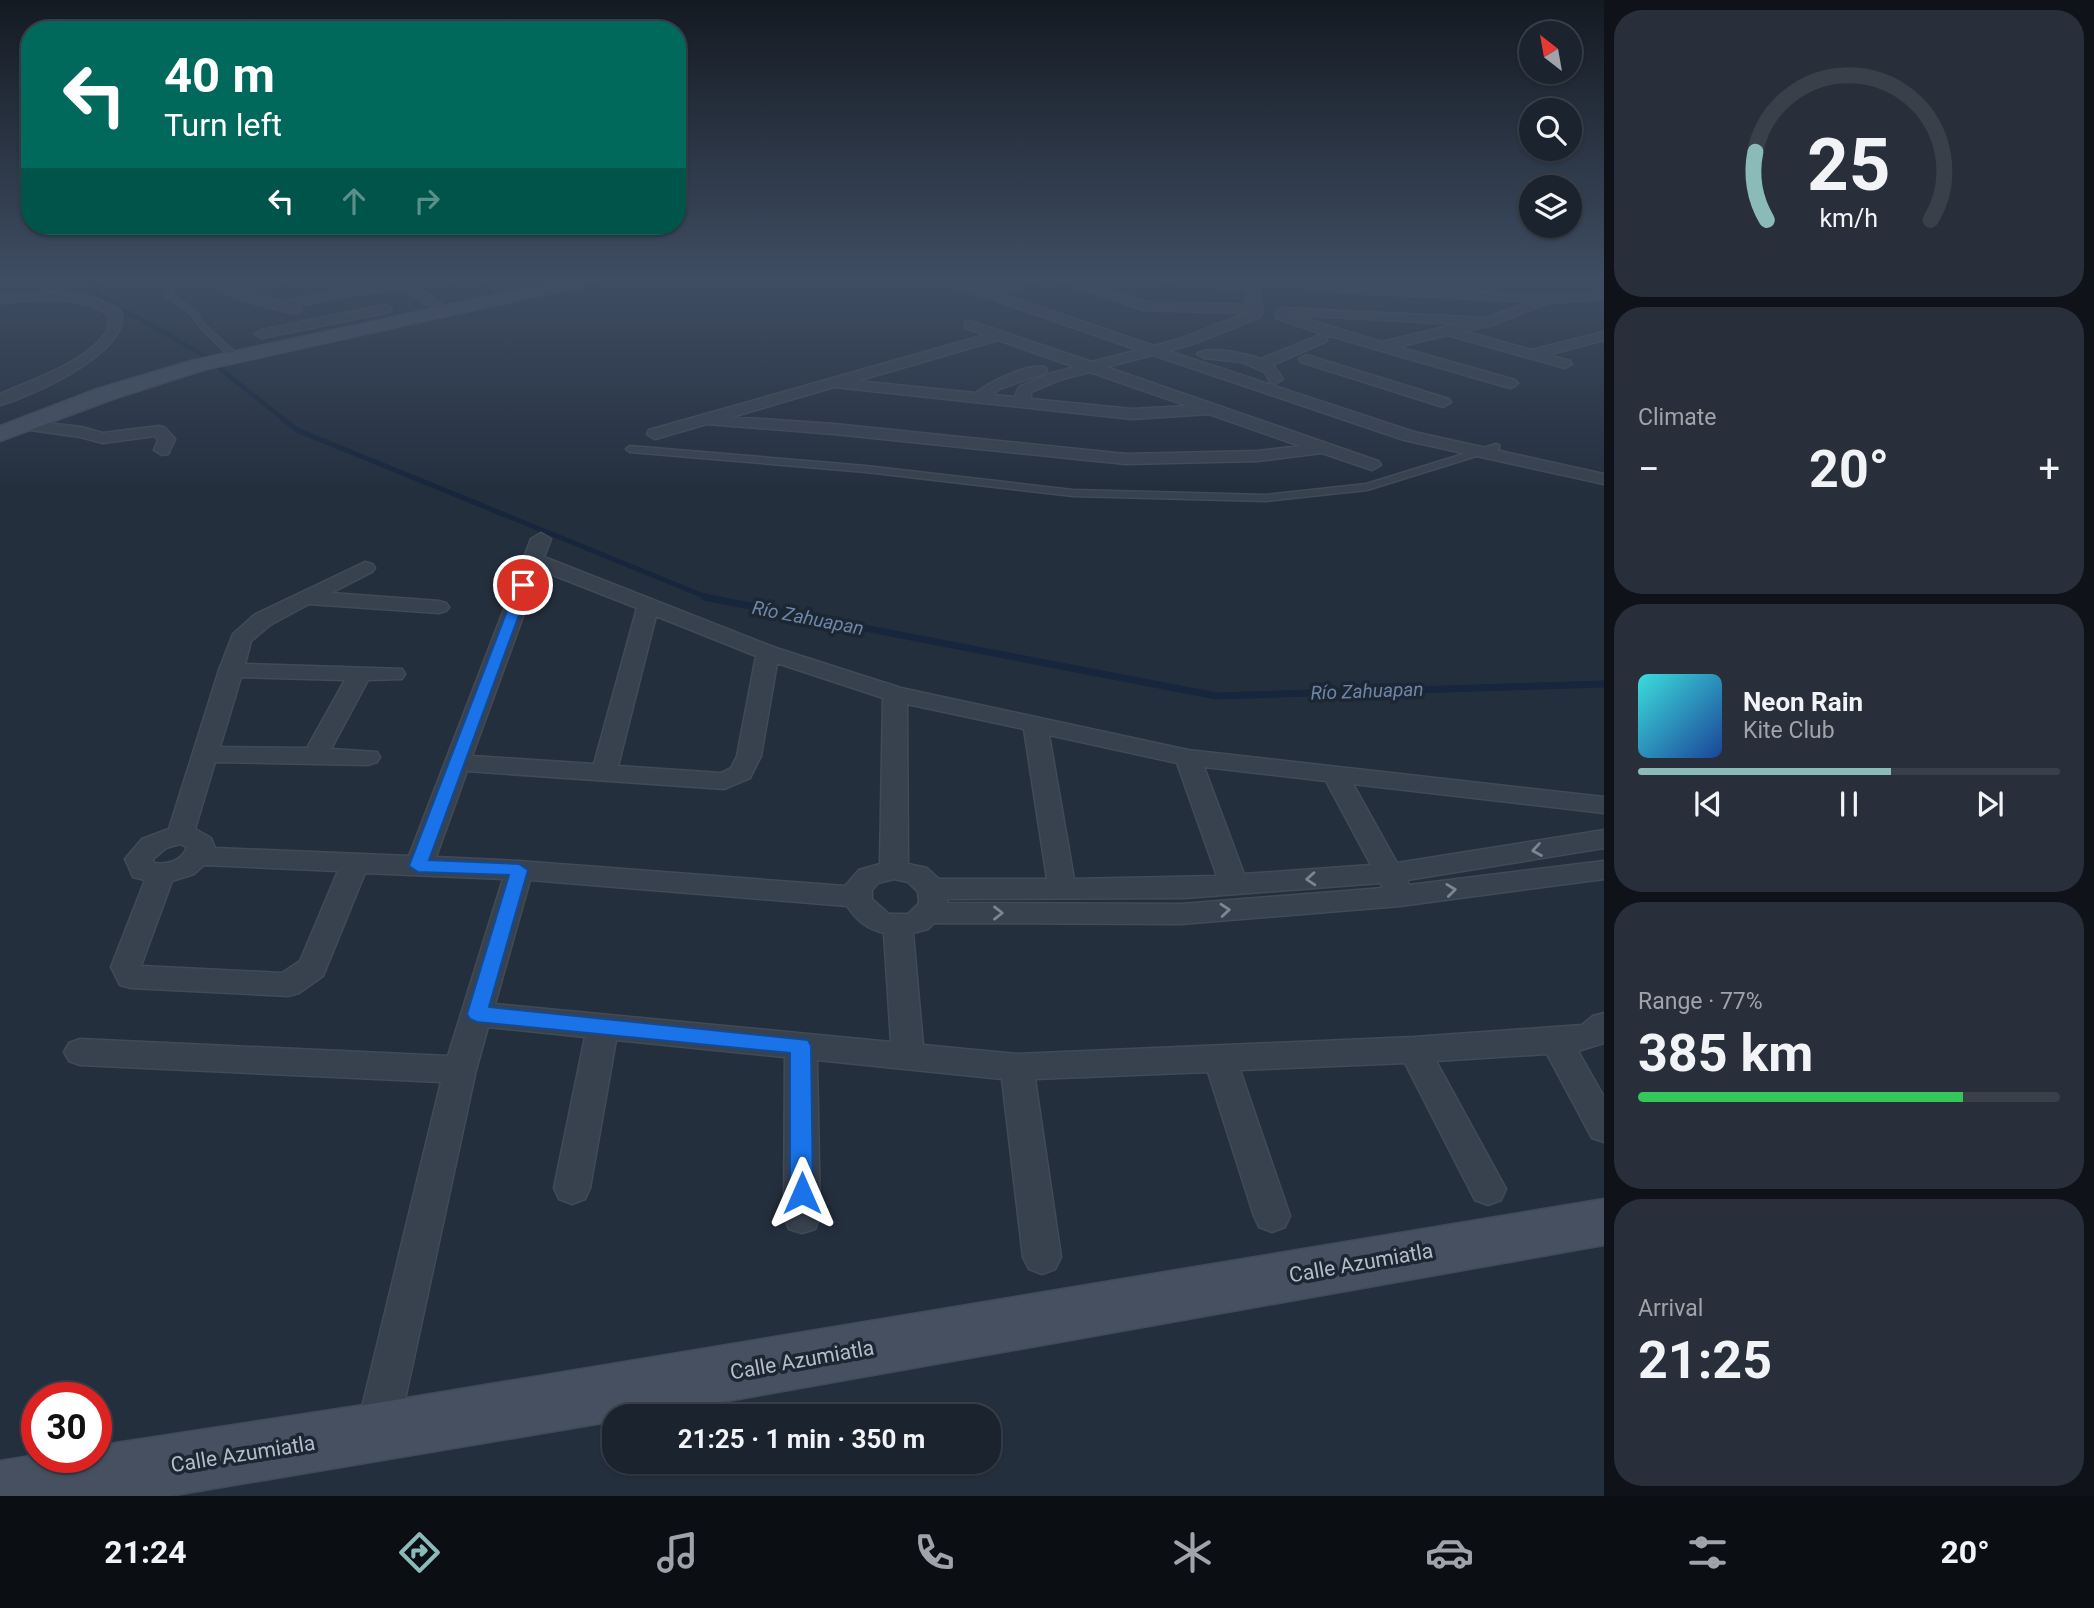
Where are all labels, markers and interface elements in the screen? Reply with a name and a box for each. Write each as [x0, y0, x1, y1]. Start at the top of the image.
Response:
north arrow [1519, 21, 1582, 84]
map controls [1519, 21, 1582, 238]
text: 40 m [164, 47, 275, 104]
icon: left [49, 49, 140, 140]
button: search [1519, 98, 1582, 161]
text: Turn left [164, 106, 282, 144]
text: 25 [1807, 122, 1891, 208]
button: layers [1519, 175, 1582, 238]
icon: left [262, 182, 300, 220]
icon: ahead [335, 182, 373, 220]
icon: right [408, 182, 446, 220]
text: km/h [1820, 203, 1878, 232]
text: Climate [1638, 404, 1717, 431]
text: 20° [1809, 439, 1889, 500]
text: − [1638, 447, 1660, 491]
text: + [2038, 447, 2060, 491]
pin [493, 555, 553, 615]
icon: arrive [504, 566, 542, 604]
water label: Río Zahuapan [750, 596, 866, 640]
water label: Río Zahuapan [1310, 678, 1424, 704]
text: Neon Rain [1743, 687, 1863, 717]
text: Kite Club [1743, 717, 1835, 744]
icon: previous [1689, 785, 1727, 823]
icon: pause [1830, 785, 1868, 823]
icon: next [1971, 785, 2009, 823]
one-way arrow [1531, 842, 1543, 857]
one-way arrow [1305, 871, 1316, 886]
one-way arrow [1446, 882, 1457, 897]
one-way arrow [1220, 903, 1231, 918]
one-way arrow [993, 905, 1003, 921]
text: Range · 77% [1638, 988, 1763, 1015]
text: 385 km [1638, 1023, 1813, 1084]
position arrow [765, 1156, 839, 1230]
street label: Calle Azumiatla [1287, 1239, 1435, 1287]
text: Arrival [1638, 1295, 1703, 1322]
text: 21:25 [1638, 1330, 1772, 1391]
street label: Calle Azumiatla [728, 1336, 876, 1384]
speed limit sign: 30 [21, 1382, 112, 1473]
text: 21:25 · 1 min · 350 m [678, 1424, 925, 1454]
street label: Calle Azumiatla [169, 1431, 317, 1477]
icon: directions [395, 1528, 444, 1577]
icon: music [653, 1528, 702, 1577]
icon: phone [910, 1528, 959, 1577]
icon: climate [1168, 1528, 1217, 1577]
icon: car [1425, 1528, 1474, 1577]
icon: filters [1683, 1528, 1732, 1577]
text: 21:24 [104, 1533, 187, 1571]
text: 20° [1940, 1533, 1990, 1571]

